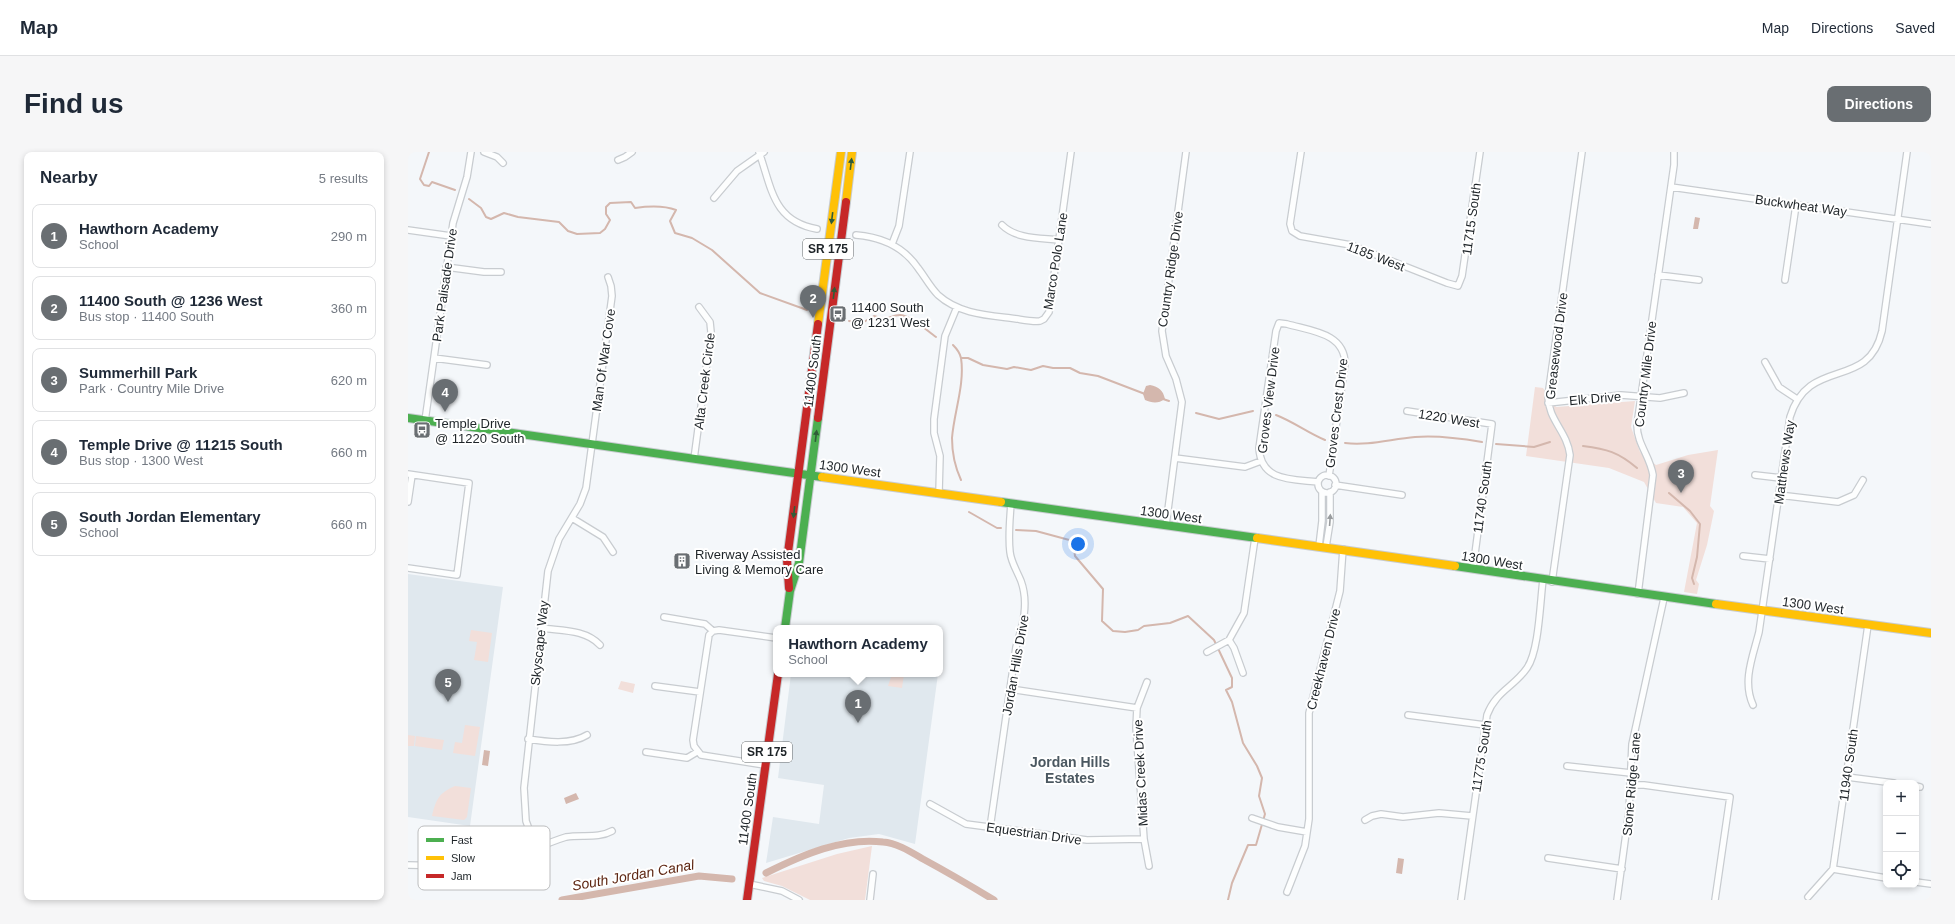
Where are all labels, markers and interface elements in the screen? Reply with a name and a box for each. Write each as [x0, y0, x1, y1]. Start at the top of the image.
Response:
text: Map [20, 17, 58, 38]
text: Map [1762, 20, 1789, 36]
text: Directions [1811, 20, 1873, 36]
text: Saved [1895, 20, 1935, 36]
button: Directions [1827, 86, 1931, 122]
text: Find us [24, 88, 124, 119]
one-way arrow [848, 158, 854, 170]
text: Nearby [40, 168, 98, 187]
text: 5 results [319, 171, 368, 186]
street label: 11715 South [1459, 182, 1484, 256]
street label: Buckwheat Way [1754, 192, 1848, 219]
street label: Country Ridge Drive [1155, 210, 1186, 328]
street label: Marco Polo Lane [1040, 211, 1071, 311]
one-way arrow [829, 212, 836, 224]
text: Hawthorn Academy [79, 220, 218, 237]
street label: Park Palisade Drive [429, 228, 460, 343]
text: 1 [50, 229, 58, 244]
text: 290 m [331, 229, 367, 244]
text: School [79, 237, 119, 252]
road number: SR 175 [803, 239, 853, 259]
street label: 1185 West [1345, 239, 1407, 275]
pin: 2 [800, 285, 826, 318]
one-way arrow [831, 287, 837, 299]
text: 11400 South @ 1236 West [79, 292, 263, 309]
street label: Greasewood Drive [1542, 292, 1571, 400]
place label: 11400 South @ 1231 West [851, 300, 930, 330]
text: 2 [50, 301, 58, 316]
text: 360 m [331, 301, 367, 316]
bus stop icon: 11400 South @ 1231 West [828, 304, 848, 324]
street label: Man Of War Cove [589, 308, 618, 412]
text: Bus stop · 11400 South [79, 309, 214, 324]
street label: Country Mile Drive [1632, 320, 1659, 428]
street label: Alta Creek Circle [691, 332, 718, 430]
street label: 11400 South [801, 334, 824, 408]
street label: Groves View Drive [1255, 346, 1282, 454]
street label: Groves Crest Drive [1322, 357, 1351, 469]
text: Summerhill Park [79, 364, 197, 381]
text: 3 [50, 373, 58, 388]
text: 620 m [331, 373, 367, 388]
pin: 4 [432, 379, 458, 412]
text: Park · Country Mile Drive [79, 381, 224, 396]
street label: Elk Drive [1568, 389, 1622, 408]
street label: 1220 West [1417, 406, 1481, 431]
place label: Temple Drive @ 11220 South [435, 416, 525, 446]
street label: Matthews Way [1771, 419, 1798, 505]
bus stop icon: Temple Drive @ 11220 South [412, 420, 432, 440]
one-way arrow [813, 430, 819, 442]
text: Temple Drive @ 11215 South [79, 436, 283, 453]
text: 4 [50, 445, 58, 460]
text: 660 m [331, 445, 367, 460]
text: Bus stop · 1300 West [79, 453, 203, 468]
street label: 1300 West [818, 457, 882, 480]
street label: 11740 South [1470, 460, 1495, 534]
pin: 3 [1668, 460, 1694, 493]
street label: 1300 West [1139, 503, 1203, 526]
one-way arrow [791, 506, 797, 518]
text: South Jordan Elementary [79, 508, 261, 525]
one-way arrow [1326, 514, 1333, 526]
text: 5 [50, 517, 58, 532]
text: 660 m [331, 517, 367, 532]
text: School [79, 525, 119, 540]
your location [1068, 534, 1088, 554]
place label: Riverway Assisted Living & Memory Care [695, 547, 824, 577]
street label: 1300 West [1460, 548, 1524, 573]
building icon: Riverway Assisted Living & Memory Care [672, 551, 692, 571]
street label: 1300 West [1781, 594, 1845, 617]
street label: Skyscape Way [528, 599, 551, 686]
street label: Creekhaven Drive [1304, 607, 1343, 711]
street label: Jordan Hills Drive [999, 614, 1032, 717]
popup [773, 625, 943, 677]
text: Hawthorn Academy [788, 635, 928, 652]
text: School [788, 652, 828, 667]
pin: 5 [435, 669, 461, 702]
pin: 1 [845, 690, 871, 723]
street label: Midas Creek Drive [1130, 719, 1151, 827]
street label: 11775 South [1468, 719, 1495, 793]
street label: 11940 South [1836, 728, 1861, 802]
street label: Stone Ridge Lane [1619, 732, 1644, 837]
road number: SR 175 [742, 742, 792, 762]
district label: Jordan Hills Estates [1030, 754, 1110, 786]
street label: 11400 South [735, 772, 760, 846]
map controls [1883, 780, 1919, 888]
button: + [1883, 780, 1919, 816]
button: − [1883, 816, 1919, 852]
street label: Equestrian Drive [985, 819, 1083, 848]
legend [418, 826, 550, 890]
text: Fast [451, 834, 472, 846]
text: Slow [451, 852, 475, 864]
button: locate [1883, 852, 1919, 888]
water label: South Jordan Canal [571, 856, 696, 894]
text: Jam [451, 870, 472, 882]

